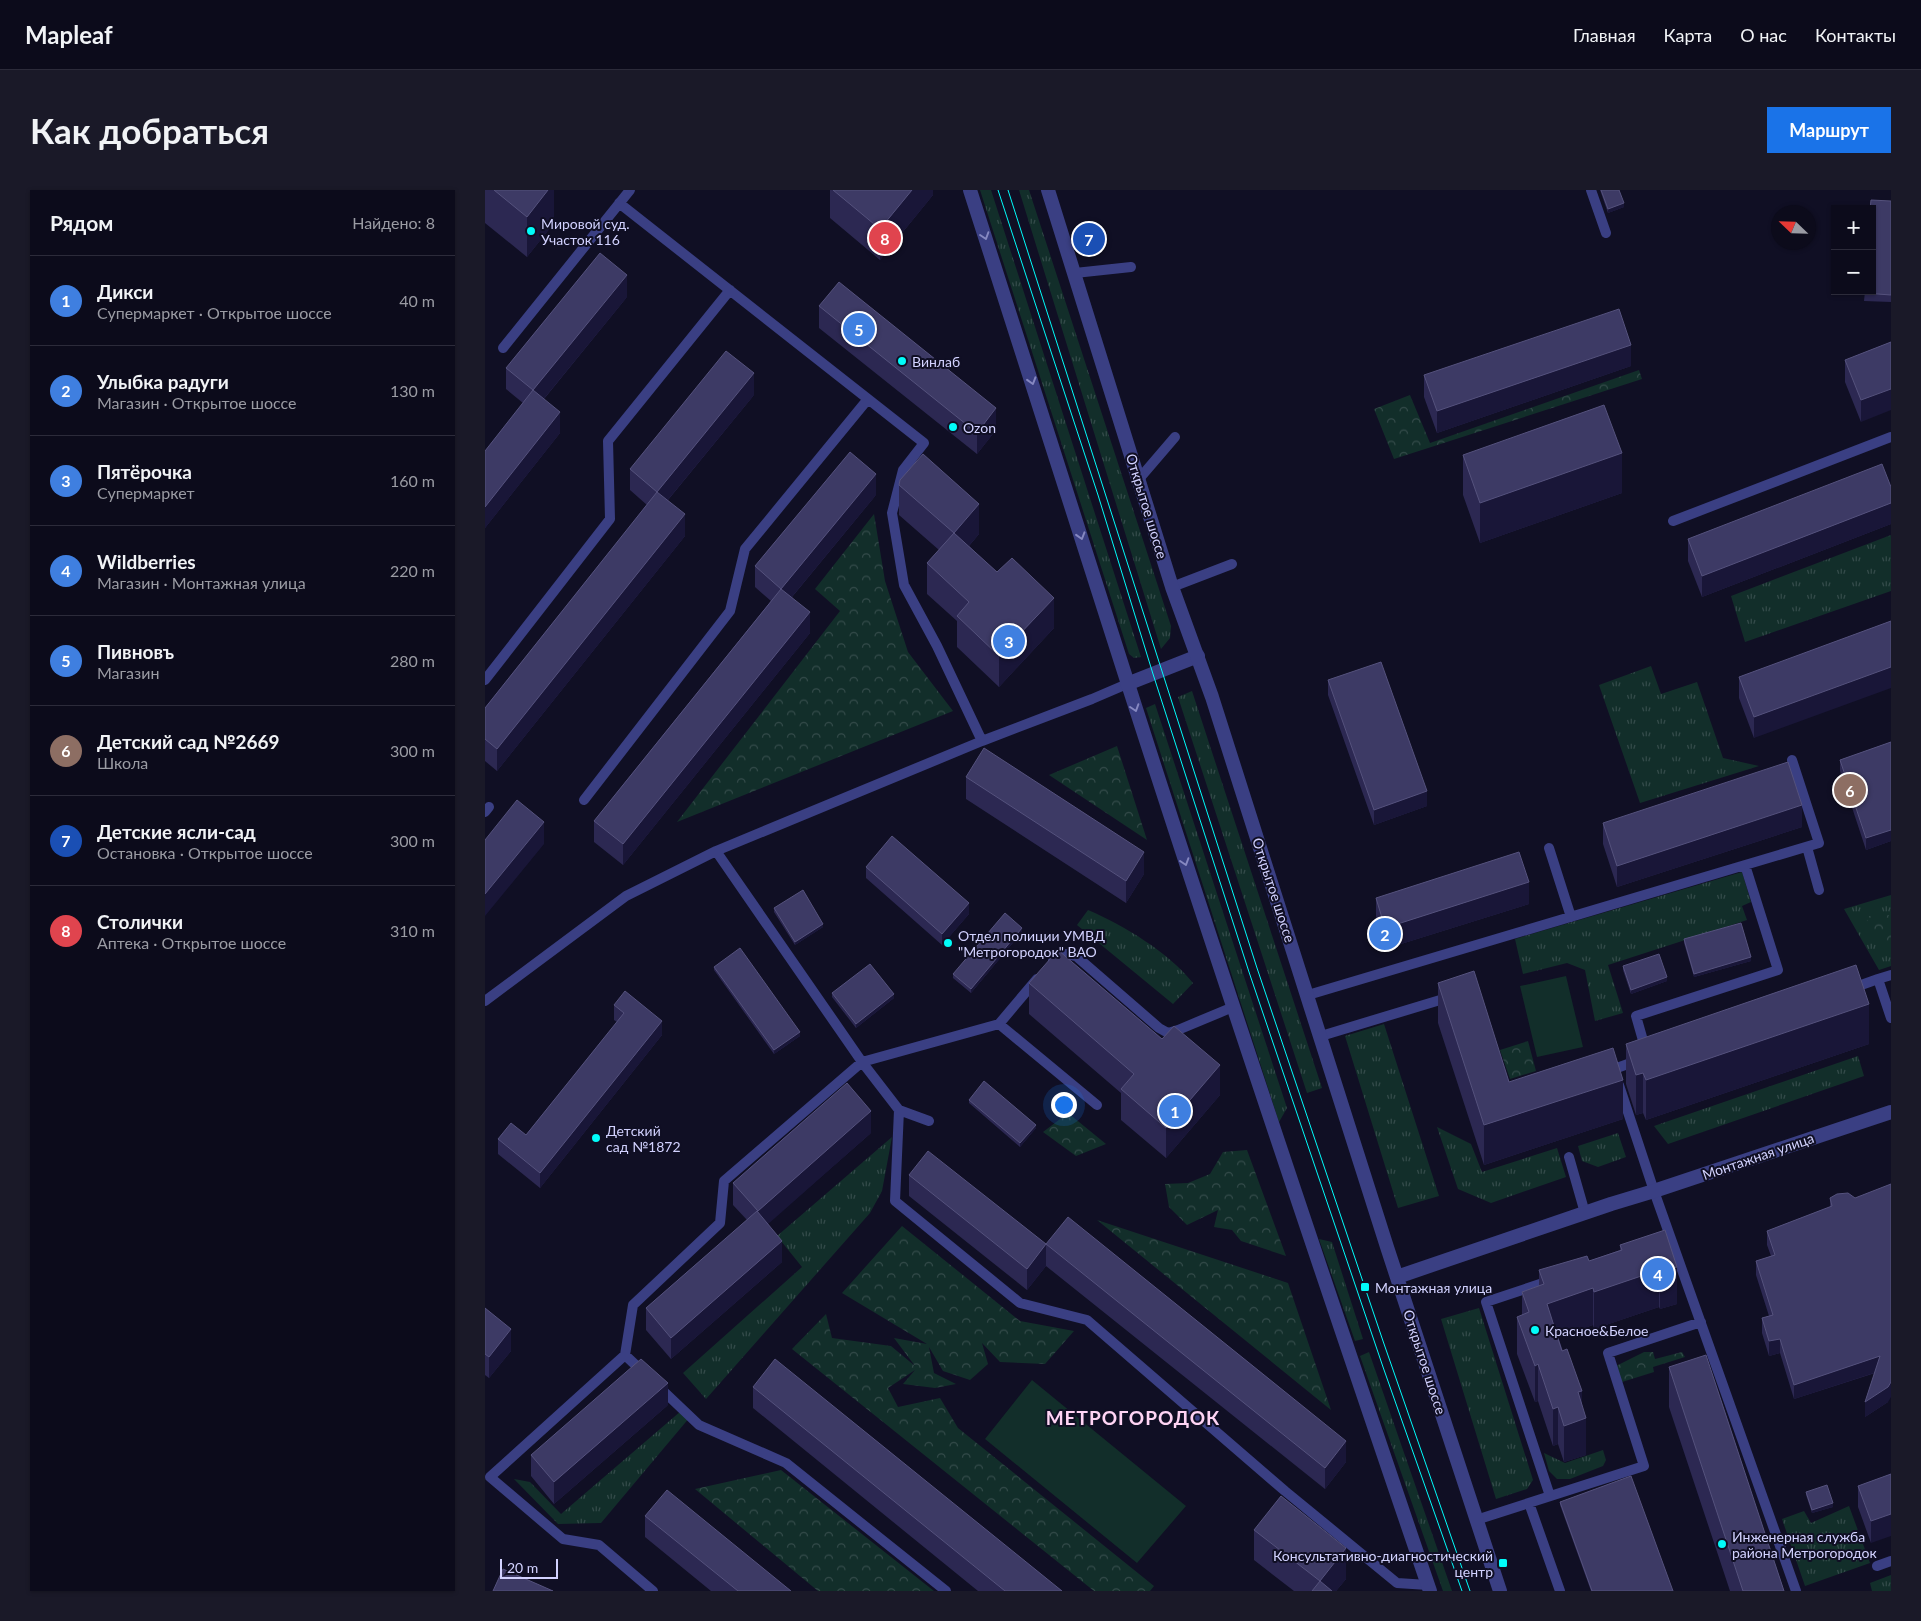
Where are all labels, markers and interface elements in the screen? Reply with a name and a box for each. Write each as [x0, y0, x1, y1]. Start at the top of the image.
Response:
text: Mapleaf [25, 20, 113, 49]
text: Главная [1573, 24, 1636, 46]
text: Карта [1664, 24, 1712, 46]
text: О нас [1740, 24, 1787, 46]
text: Контакты [1815, 24, 1896, 46]
button: Маршрут [1767, 107, 1891, 153]
text: Как добраться [30, 109, 269, 151]
north arrow [1771, 205, 1816, 250]
map controls [1831, 205, 1876, 295]
button: + [1831, 205, 1876, 250]
text: Рядом [50, 210, 113, 235]
text: Найдено: 8 [352, 213, 435, 232]
place label: Мировой суд. Участок 116 [541, 215, 629, 248]
pin: 8 [869, 219, 901, 257]
pin: 7 [1073, 220, 1105, 258]
marker: Мировой суд. Участок 116 [525, 225, 537, 237]
one-way arrow [979, 232, 989, 240]
button: − [1831, 250, 1876, 295]
text: Дикси [97, 280, 153, 303]
text: 1 [61, 291, 71, 310]
text: 40 m [399, 291, 435, 310]
text: Супермаркет · Открытое шоссе [97, 303, 332, 322]
pin: 5 [843, 310, 875, 348]
place label: Винлаб [912, 353, 960, 370]
marker: Винлаб [896, 355, 908, 367]
text: Улыбка радуги [97, 370, 229, 393]
one-way arrow [1026, 376, 1036, 385]
text: 2 [61, 381, 71, 400]
text: 130 m [390, 381, 435, 400]
text: Магазин · Открытое шоссе [97, 393, 297, 412]
place label: Ozon [963, 419, 996, 436]
marker: Ozon [947, 421, 959, 433]
street label: Открытое шоссе [1123, 451, 1171, 561]
text: Пятёрочка [97, 460, 192, 483]
text: 3 [61, 471, 71, 490]
text: 160 m [390, 471, 435, 490]
text: Супермаркет [97, 483, 195, 502]
one-way arrow [1075, 531, 1085, 540]
text: Wildberries [97, 550, 196, 573]
text: 4 [61, 561, 71, 580]
text: 220 m [390, 561, 435, 580]
text: Магазин · Монтажная улица [97, 573, 306, 592]
pin: 3 [993, 622, 1025, 660]
text: Пивновъ [97, 640, 174, 663]
text: 5 [61, 651, 71, 670]
text: 280 m [390, 651, 435, 670]
text: Магазин [97, 663, 159, 682]
one-way arrow [1129, 703, 1139, 711]
text: Детский сад №2669 [97, 730, 280, 753]
text: 6 [61, 741, 71, 760]
text: 300 m [390, 741, 435, 760]
text: Школа [97, 753, 148, 772]
pin: 6 [1834, 771, 1866, 809]
text: Детские ясли-сад [97, 820, 256, 843]
text: 7 [61, 831, 71, 850]
text: 300 m [390, 831, 435, 850]
street label: Открытое шоссе [1249, 835, 1299, 945]
text: Остановка · Открытое шоссе [97, 843, 313, 862]
one-way arrow [1180, 857, 1190, 866]
text: Столички [97, 910, 183, 933]
pin: 2 [1369, 915, 1401, 953]
text: 8 [61, 921, 71, 940]
text: 310 m [390, 921, 435, 940]
place label: Отдел полиции УМВД "Метрогородок" ВАО [958, 927, 1105, 960]
text: Аптека · Открытое шоссе [97, 933, 286, 952]
marker: Отдел полиции УМВД "Метрогородок" ВАО [942, 937, 954, 949]
your location [1051, 1092, 1077, 1118]
pin: 1 [1159, 1092, 1191, 1130]
place label: Детский сад №1872 [606, 1122, 681, 1155]
street label: Монтажная улица [1700, 1129, 1816, 1183]
marker: Детский сад №1872 [590, 1132, 602, 1144]
pin: 4 [1642, 1255, 1674, 1293]
place label: Монтажная улица [1375, 1279, 1492, 1296]
marker: Монтажная улица [1359, 1281, 1371, 1293]
street label: Открытое шоссе [1400, 1307, 1450, 1417]
place label: Красное&Белое [1545, 1322, 1649, 1339]
marker: Красное&Белое [1529, 1324, 1541, 1336]
district label: МЕТРОГОРОДОК [1046, 1406, 1220, 1429]
place label: Инженерная служба района Метрогородок [1732, 1528, 1878, 1561]
marker: Инженерная служба района Метрогородок [1716, 1538, 1728, 1550]
place label: Консультативно-диагностический центр [1273, 1547, 1493, 1580]
scale bar [500, 1556, 557, 1579]
marker: Консультативно-диагностический центр [1497, 1557, 1509, 1569]
text: 20 m [507, 1559, 538, 1576]

